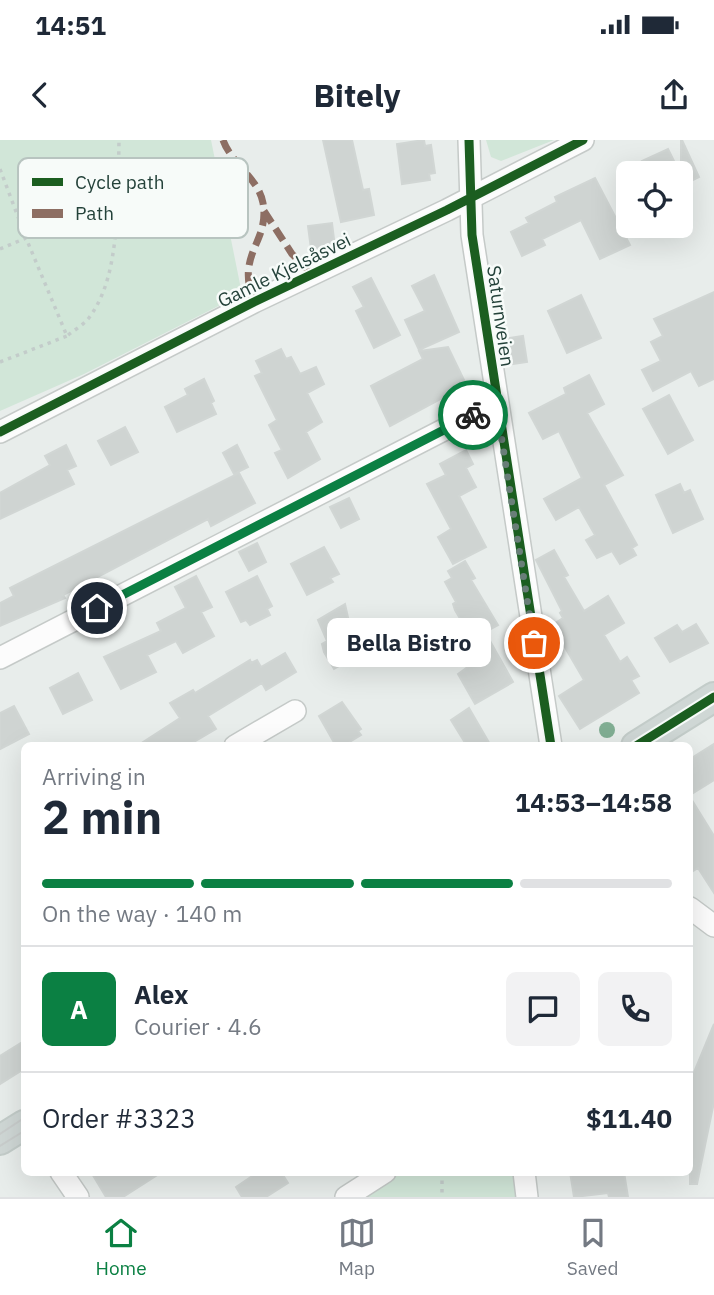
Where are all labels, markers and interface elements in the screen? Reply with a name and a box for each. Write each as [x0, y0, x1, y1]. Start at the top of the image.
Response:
text: 14:51 [35, 8, 106, 42]
text: Bitely [313, 74, 401, 116]
icon: back [21, 76, 59, 114]
icon: share [655, 76, 693, 114]
legend [18, 158, 248, 238]
map controls [616, 161, 693, 238]
button: locate [616, 161, 693, 238]
text: Cycle path [75, 170, 164, 194]
text: Path [75, 201, 114, 225]
street label: Gamle Kjelsåsvei [213, 227, 355, 313]
street label: Saturnveien [482, 264, 520, 368]
courier [438, 380, 508, 450]
icon: bike [454, 396, 492, 434]
pin [67, 578, 127, 638]
icon: home [78, 589, 116, 627]
pin [504, 613, 564, 673]
callout: Bella Bistro [328, 618, 492, 668]
icon: bag [515, 624, 553, 662]
text: Bella Bistro [347, 627, 471, 657]
text: Arriving in [42, 761, 146, 791]
text: 14:53–14:58 [515, 785, 672, 819]
text: 2 min [42, 787, 162, 847]
text: On the way · 140 m [42, 898, 242, 928]
button: chat [506, 972, 580, 1046]
button: phone [598, 972, 672, 1046]
text: Alex [134, 977, 188, 1011]
text: A [70, 992, 88, 1026]
text: Courier · 4.6 [134, 1011, 262, 1041]
text: Order #3323 [42, 1101, 196, 1135]
text: $11.40 [586, 1101, 672, 1135]
tab: Home [96, 1214, 147, 1280]
tab: Map [338, 1214, 376, 1280]
tab: Saved [567, 1214, 618, 1280]

